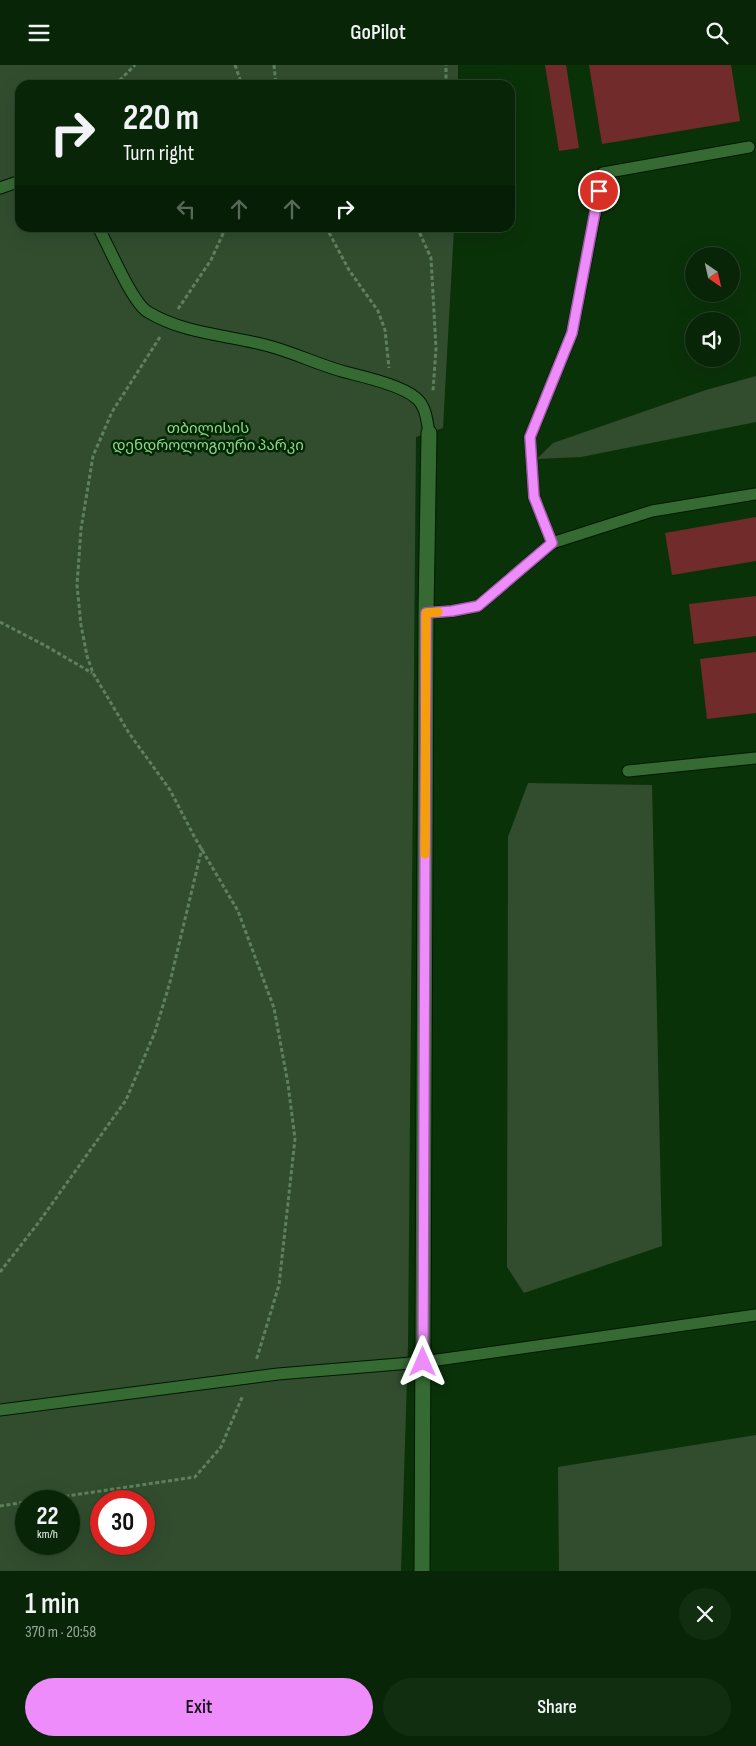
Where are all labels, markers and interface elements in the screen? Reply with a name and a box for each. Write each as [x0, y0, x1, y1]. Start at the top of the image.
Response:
icon: menu [25, 19, 53, 47]
text: GoPilot [350, 19, 406, 46]
icon: search [703, 19, 731, 47]
text: 220 m [123, 97, 199, 140]
icon: right [40, 100, 105, 165]
text: Turn right [123, 140, 194, 167]
pin [578, 170, 620, 212]
icon: arrive [585, 177, 613, 205]
icon: left [172, 195, 200, 223]
icon: ahead [225, 195, 253, 223]
icon: ahead [278, 195, 306, 223]
icon: right [331, 195, 359, 223]
north arrow [685, 247, 740, 303]
map controls [685, 247, 740, 367]
button: sound [685, 312, 740, 367]
park label: თბილისის დენდროლოგიური პარკი [112, 419, 304, 455]
position arrow [396, 1335, 448, 1387]
speed limit sign: 30 [90, 1490, 155, 1555]
text: 22 [37, 1501, 58, 1532]
text: km/h [37, 1527, 58, 1542]
text: 1 min [25, 1586, 80, 1622]
button: close [679, 1588, 731, 1640]
text: 370 m · 20:58 [25, 1623, 96, 1642]
button: Exit [25, 1678, 373, 1736]
button: Share [383, 1678, 731, 1736]

